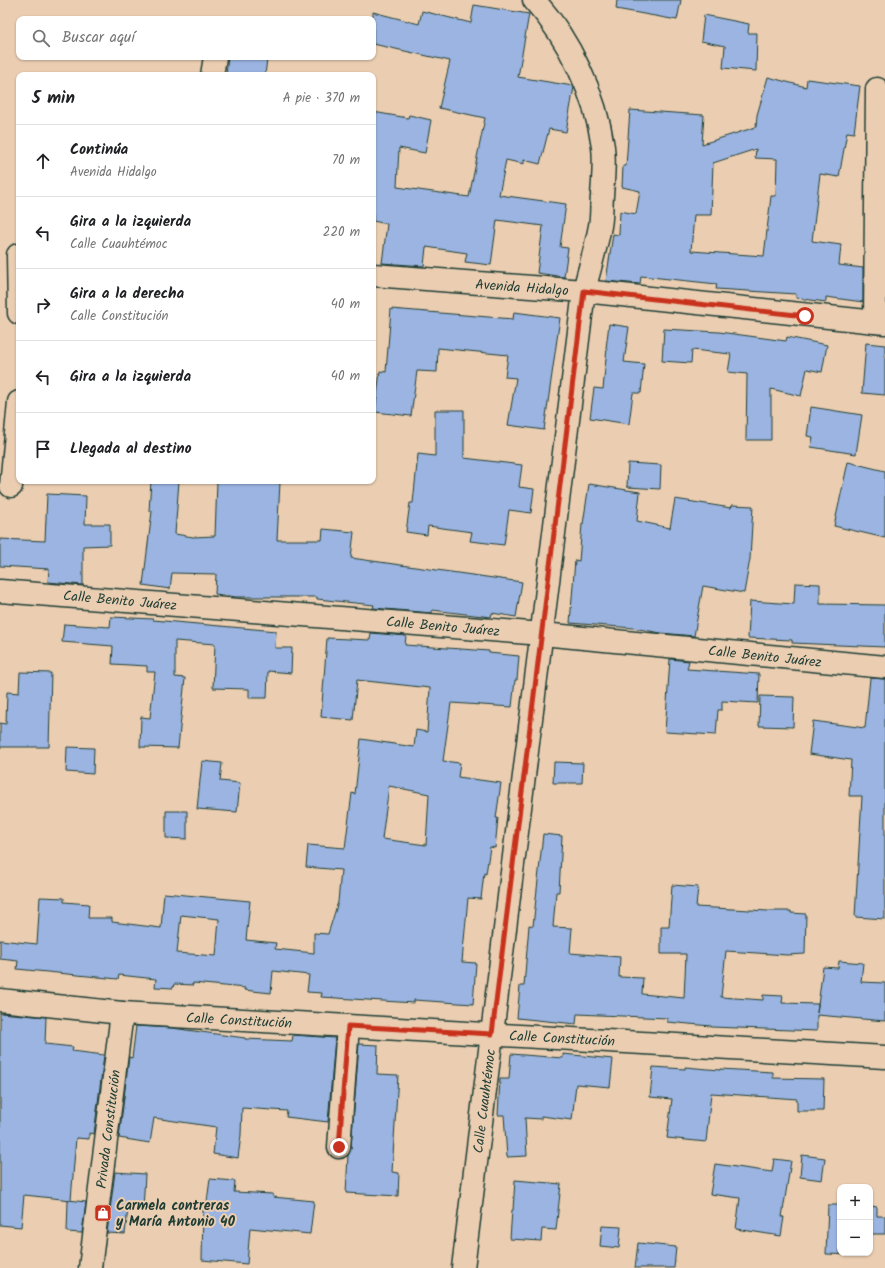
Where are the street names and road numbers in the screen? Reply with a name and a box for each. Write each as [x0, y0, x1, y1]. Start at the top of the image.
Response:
street label: Avenida Hidalgo [475, 274, 569, 302]
street label: Calle Benito Juárez [62, 585, 178, 617]
street label: Calle Benito Juárez [385, 611, 501, 643]
street label: Calle Benito Juárez [707, 640, 823, 674]
street label: Calle Constitución [185, 1007, 293, 1035]
street label: Calle Constitución [508, 1025, 616, 1053]
street label: Calle Cuauhtémoc [468, 1048, 502, 1155]
street label: Privada Constitución [91, 1068, 127, 1190]

